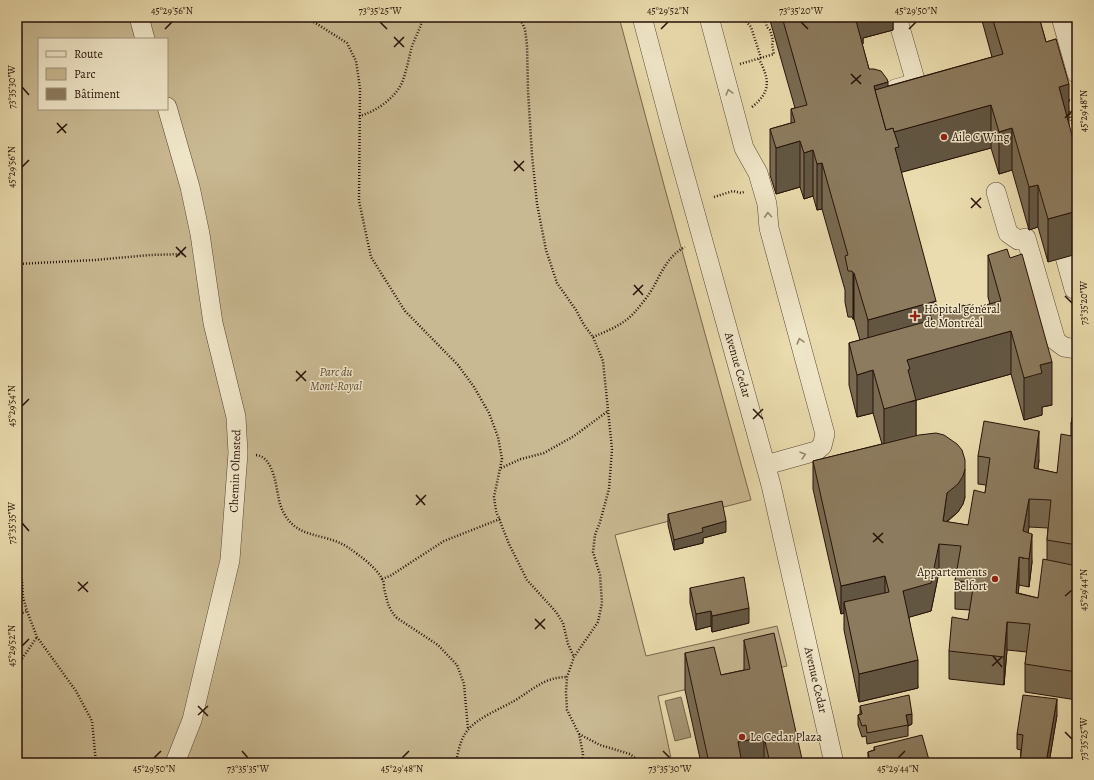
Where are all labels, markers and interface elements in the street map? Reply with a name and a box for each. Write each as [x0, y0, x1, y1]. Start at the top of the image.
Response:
text: 45°29'56"N [151, 4, 193, 17]
text: 73°35'25"W [359, 4, 402, 17]
text: 45°29'52"N [647, 4, 689, 17]
text: 73°35'20"W [779, 4, 824, 17]
text: 45°29'50"N [895, 4, 937, 17]
legend [38, 38, 168, 110]
text: Route [74, 46, 103, 62]
text: 73°35'30"W [5, 65, 18, 109]
text: Parc [74, 66, 96, 82]
text: Bâtiment [74, 86, 120, 102]
one-way arrow [725, 89, 734, 96]
text: 45°29'48"N [1077, 90, 1090, 132]
place label: Aile C Wing [951, 129, 1009, 145]
marker: Aile C Wing [939, 132, 949, 142]
text: 45°29'56"N [5, 146, 18, 188]
one-way arrow [763, 212, 772, 218]
text: 73°35'20"W [1077, 280, 1090, 325]
place label: Hôpital général de Montréal [924, 301, 1000, 331]
marker: Hôpital général de Montréal [909, 310, 921, 322]
street label: Avenue Cedar [721, 329, 755, 400]
one-way arrow [796, 338, 805, 345]
park label: Parc du Mont-Royal [310, 364, 362, 394]
text: 45°29'54"N [5, 385, 18, 427]
street label: Chemin Olmsted [226, 428, 244, 513]
one-way arrow [800, 451, 807, 460]
text: 73°35'35"W [5, 501, 18, 544]
place label: Appartements Belfort [916, 564, 987, 594]
text: 45°29'44"N [1077, 569, 1090, 611]
marker: Appartements Belfort [990, 574, 1000, 584]
text: 45°29'52"N [5, 625, 18, 667]
street label: Avenue Cedar [800, 644, 831, 715]
text: 73°35'25"W [1077, 717, 1090, 760]
place label: Le Cedar Plaza [750, 729, 822, 745]
marker: Le Cedar Plaza [737, 732, 747, 742]
text: 45°29'50"N [133, 762, 175, 775]
text: 73°35'35"W [227, 762, 270, 775]
text: 45°29'48"N [381, 762, 423, 775]
text: 73°35'30"W [648, 762, 692, 775]
text: 45°29'44"N [877, 762, 919, 775]

